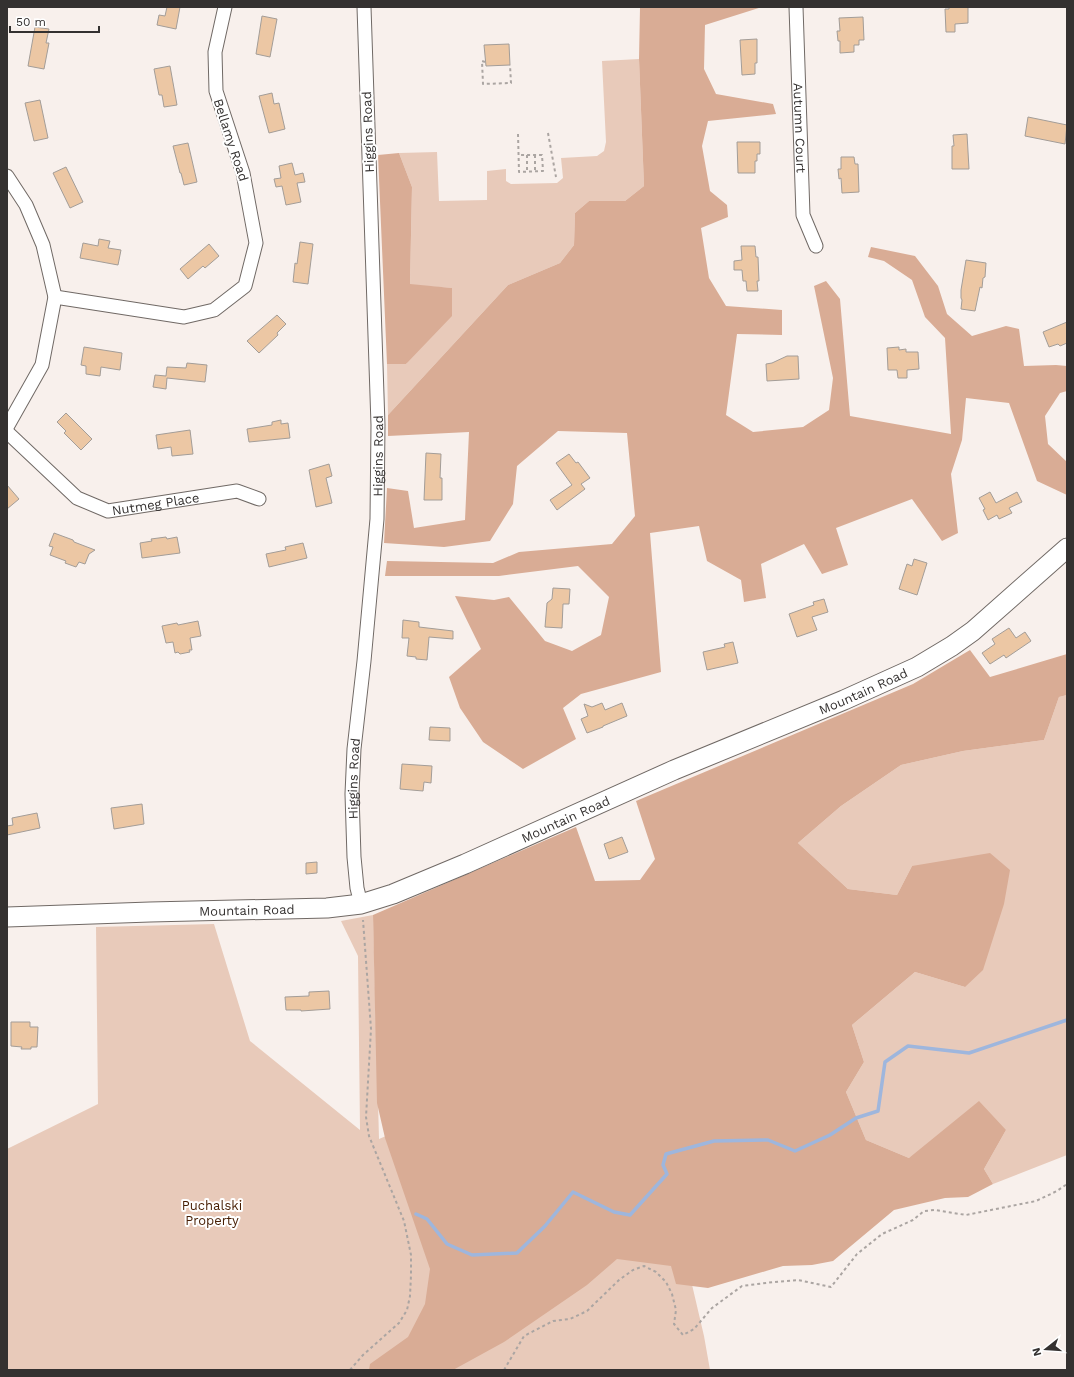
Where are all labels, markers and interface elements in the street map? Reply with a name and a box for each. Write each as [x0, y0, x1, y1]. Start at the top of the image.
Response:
scale bar [10, 8, 99, 34]
text: 50 m [16, 15, 46, 29]
street label: Autumn Court [791, 83, 809, 174]
street label: Higgins Road [359, 91, 377, 173]
street label: Bellamy Road [211, 97, 251, 183]
street label: Higgins Road [370, 415, 386, 497]
street label: Nutmeg Place [111, 489, 200, 518]
street label: Mountain Road [817, 665, 910, 717]
street label: Higgins Road [344, 737, 363, 820]
street label: Mountain Road [519, 792, 612, 845]
street label: Mountain Road [199, 901, 295, 918]
park label: Puchalski Property [182, 1198, 242, 1228]
north arrow [1026, 1329, 1066, 1369]
text: N [1030, 1346, 1044, 1358]

